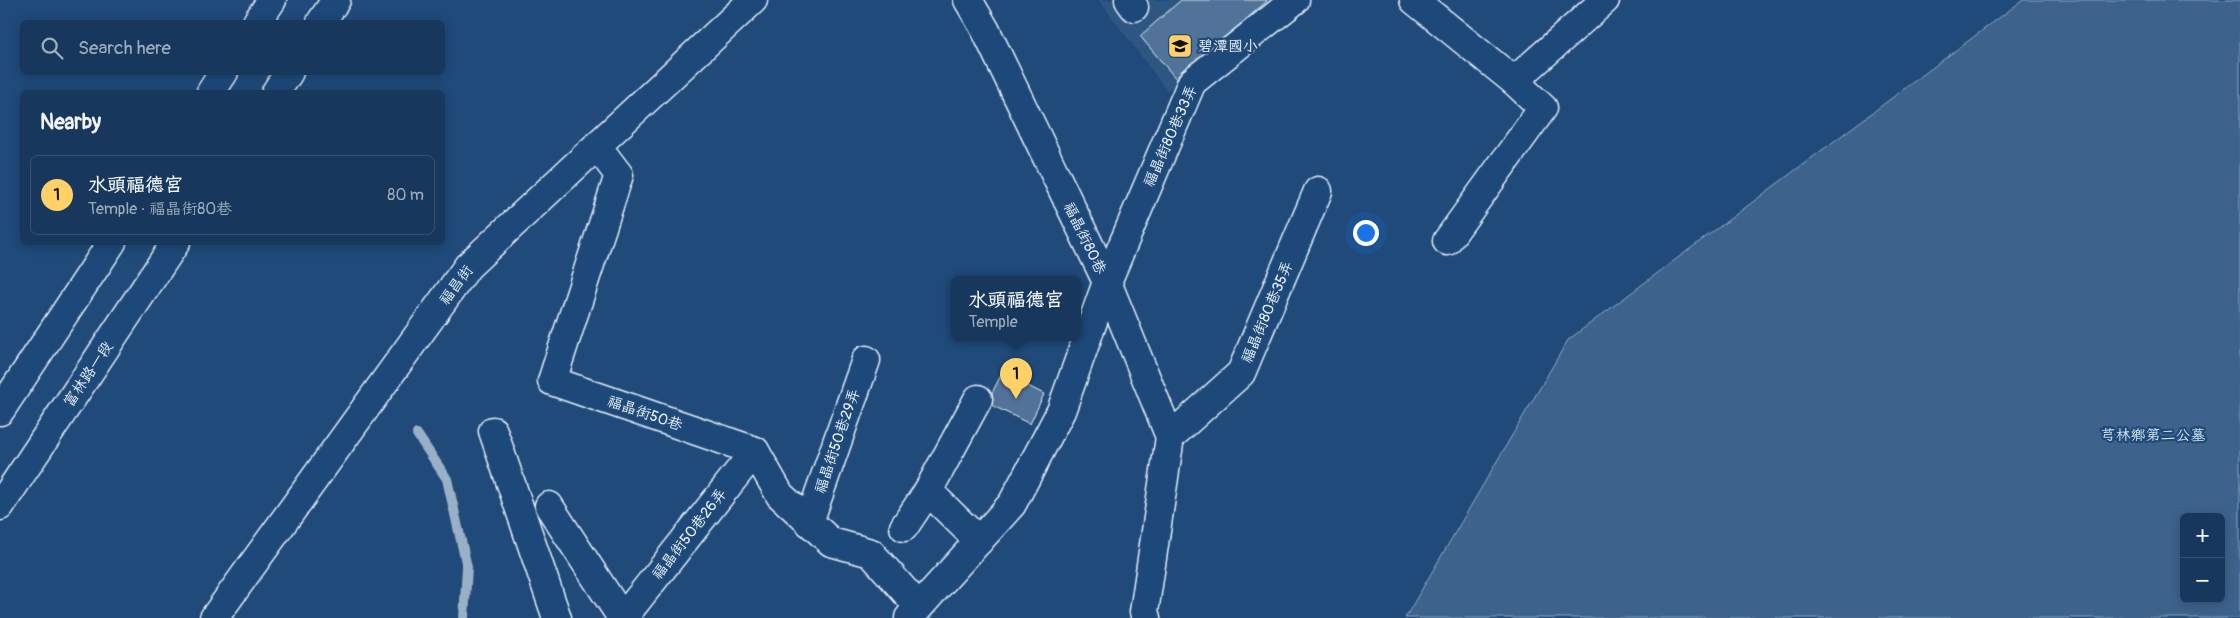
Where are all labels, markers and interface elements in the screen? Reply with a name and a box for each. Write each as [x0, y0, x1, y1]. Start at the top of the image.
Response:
search box [20, 20, 445, 75]
school or university icon: 碧潭國小 [1167, 33, 1193, 59]
icon: search [38, 34, 66, 62]
text: Search here [78, 36, 171, 60]
place label: 碧潭國小 [1198, 37, 1258, 56]
street label: 福晶街80巷33弄 [1139, 82, 1201, 190]
text: Nearby [40, 109, 101, 136]
text: 水頭福德宮 [88, 173, 183, 197]
text: 1 [54, 185, 60, 205]
text: 80 m [387, 185, 424, 205]
text: Temple · 福晶街80巷 [88, 199, 232, 219]
street label: 福晶街80巷 [1059, 199, 1110, 277]
your location [1353, 220, 1379, 246]
street label: 福晶街80巷35弄 [1237, 258, 1298, 366]
street label: 福昌街 [435, 262, 478, 309]
popup [951, 276, 1081, 341]
text: 水頭福德宮 [968, 288, 1064, 312]
text: Temple [968, 312, 1018, 332]
street label: 富林路一段 [60, 338, 117, 411]
pin: 1 [1000, 358, 1032, 399]
street label: 福晶街50巷29弄 [811, 386, 864, 496]
street label: 福晶街50巷 [605, 392, 685, 435]
park label: 芎林鄉第二公墓 [2100, 426, 2206, 445]
street label: 福晶街50巷26弄 [648, 485, 731, 584]
map controls [2180, 513, 2225, 603]
button: + [2180, 513, 2225, 558]
button: − [2180, 558, 2225, 603]

